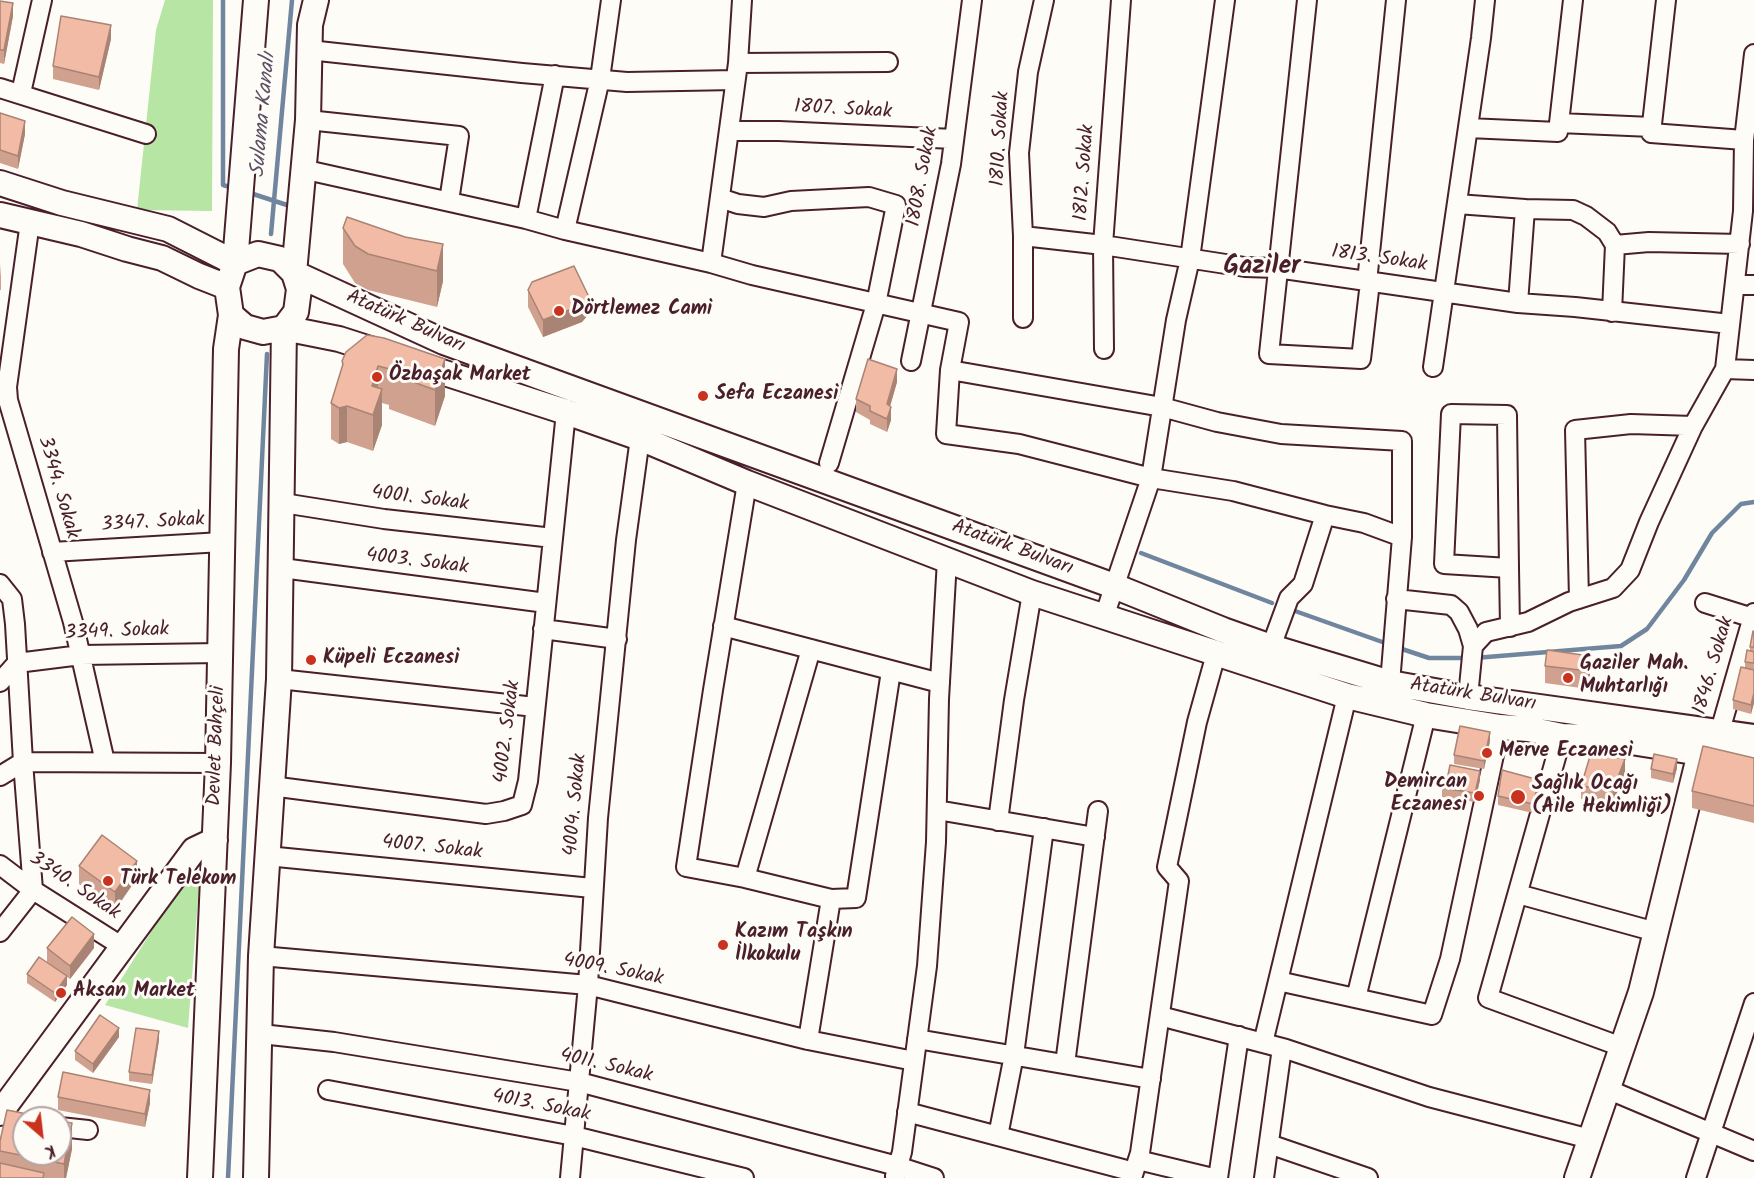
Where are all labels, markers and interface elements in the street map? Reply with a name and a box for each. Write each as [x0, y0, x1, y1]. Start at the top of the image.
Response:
water label: Sulama Kanalı [247, 52, 283, 178]
street label: 1810. Sokak [988, 91, 1016, 187]
street label: 1807. Sokak [793, 96, 893, 126]
street label: 1812. Sokak [1071, 124, 1101, 222]
street label: 1808. Sokak [903, 125, 945, 229]
street label: 1813. Sokak [1330, 241, 1428, 279]
district label: Gaziler [1223, 253, 1301, 285]
street label: Atatürk Bulvarı [342, 286, 468, 360]
place label: Dörtlemez Cami [571, 299, 712, 323]
marker: Dörtlemez Cami [552, 304, 566, 318]
place label: Özbaşak Market [389, 365, 531, 389]
marker: Özbaşak Market [370, 370, 384, 384]
place label: Sefa Eczanesi [715, 384, 838, 408]
marker: Sefa Eczanesi [696, 389, 710, 403]
street label: 3344. Sokak [31, 434, 83, 542]
street label: 4001. Sokak [370, 482, 470, 518]
street label: 3347. Sokak [101, 509, 205, 539]
street label: Atatürk Bulvarı [948, 516, 1076, 582]
street label: 4003. Sokak [364, 545, 470, 581]
street label: 1846. Sokak [1690, 614, 1740, 718]
street label: 3349. Sokak [65, 619, 169, 647]
place label: Küpeli Eczanesi [323, 648, 459, 672]
marker: Küpeli Eczanesi [304, 653, 318, 667]
place label: Gaziler Mah. Muhtarlığı [1580, 654, 1688, 701]
marker: Gaziler Mah. Muhtarlığı [1561, 671, 1575, 685]
street label: Atatürk Bulvarı [1408, 674, 1538, 718]
street label: 4002. Sokak [491, 679, 527, 785]
street label: Devlet Bahçeli [204, 685, 232, 807]
place label: Merve Eczanesi [1499, 741, 1633, 765]
marker: Merve Eczanesi [1480, 746, 1494, 760]
street label: 4004. Sokak [561, 753, 593, 857]
place label: Demircan Eczanesi [1384, 772, 1467, 819]
place label: Sağlık Ocağı (Aile Hekimliği) [1532, 774, 1672, 821]
marker: Sağlık Ocağı (Aile Hekimliği) [1509, 788, 1527, 806]
marker: Demircan Eczanesi [1472, 789, 1486, 803]
street label: 4007. Sokak [381, 832, 483, 866]
street label: 3340. Sokak [24, 848, 124, 926]
place label: Türk Telekom [120, 869, 236, 893]
marker: Türk Telekom [101, 874, 115, 888]
place label: Kazım Taşkın İlkokulu [735, 922, 853, 969]
marker: Kazım Taşkın İlkokulu [716, 938, 730, 952]
street label: 4009. Sokak [561, 950, 665, 992]
place label: Aksan Market [73, 981, 195, 1005]
marker: Aksan Market [54, 986, 68, 1000]
street label: 4011. Sokak [557, 1045, 655, 1089]
street label: 4013. Sokak [490, 1086, 592, 1128]
north arrow [12, 1106, 72, 1166]
text: K [40, 1137, 60, 1164]

